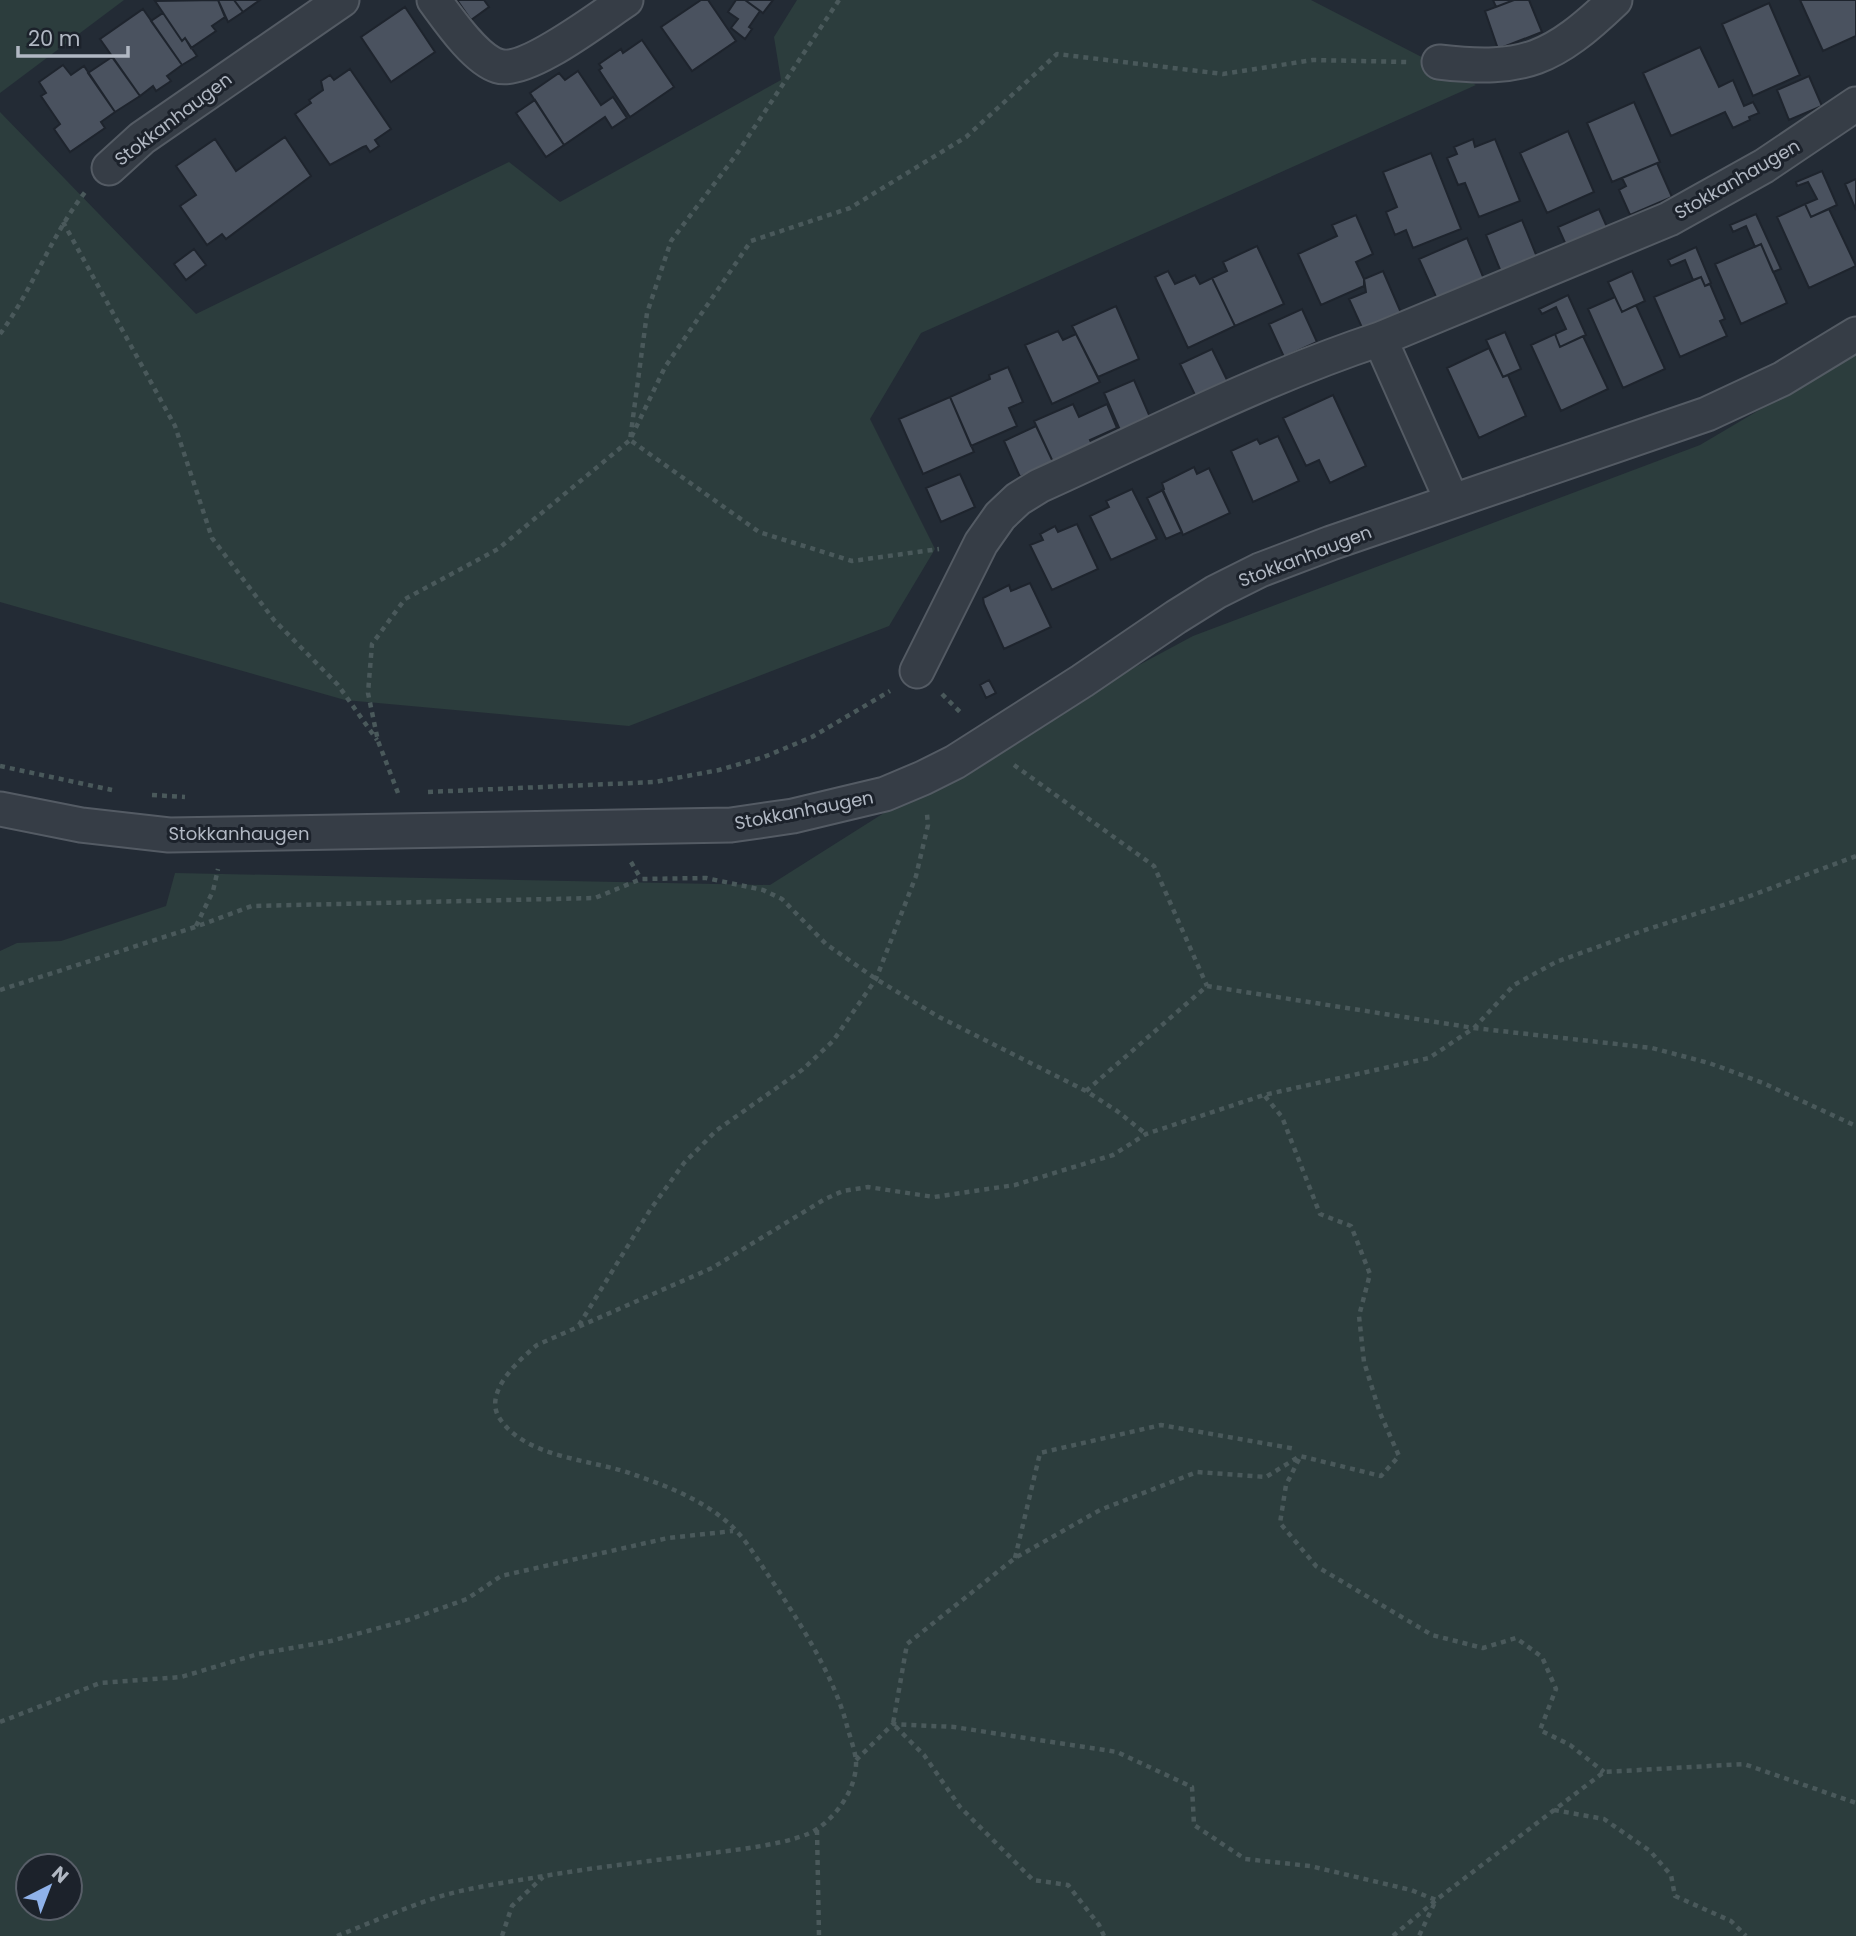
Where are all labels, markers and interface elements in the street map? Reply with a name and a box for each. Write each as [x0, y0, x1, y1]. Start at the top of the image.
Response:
scale bar [18, 14, 128, 58]
text: 20 m [28, 24, 81, 53]
street label: Stokkanhaugen [109, 67, 237, 171]
street label: Stokkanhaugen [1670, 133, 1804, 225]
street label: Stokkanhaugen [1235, 519, 1375, 593]
street label: Stokkanhaugen [732, 784, 876, 836]
street label: Stokkanhaugen [169, 821, 309, 846]
north arrow [14, 1852, 84, 1922]
text: N [46, 1860, 74, 1890]

